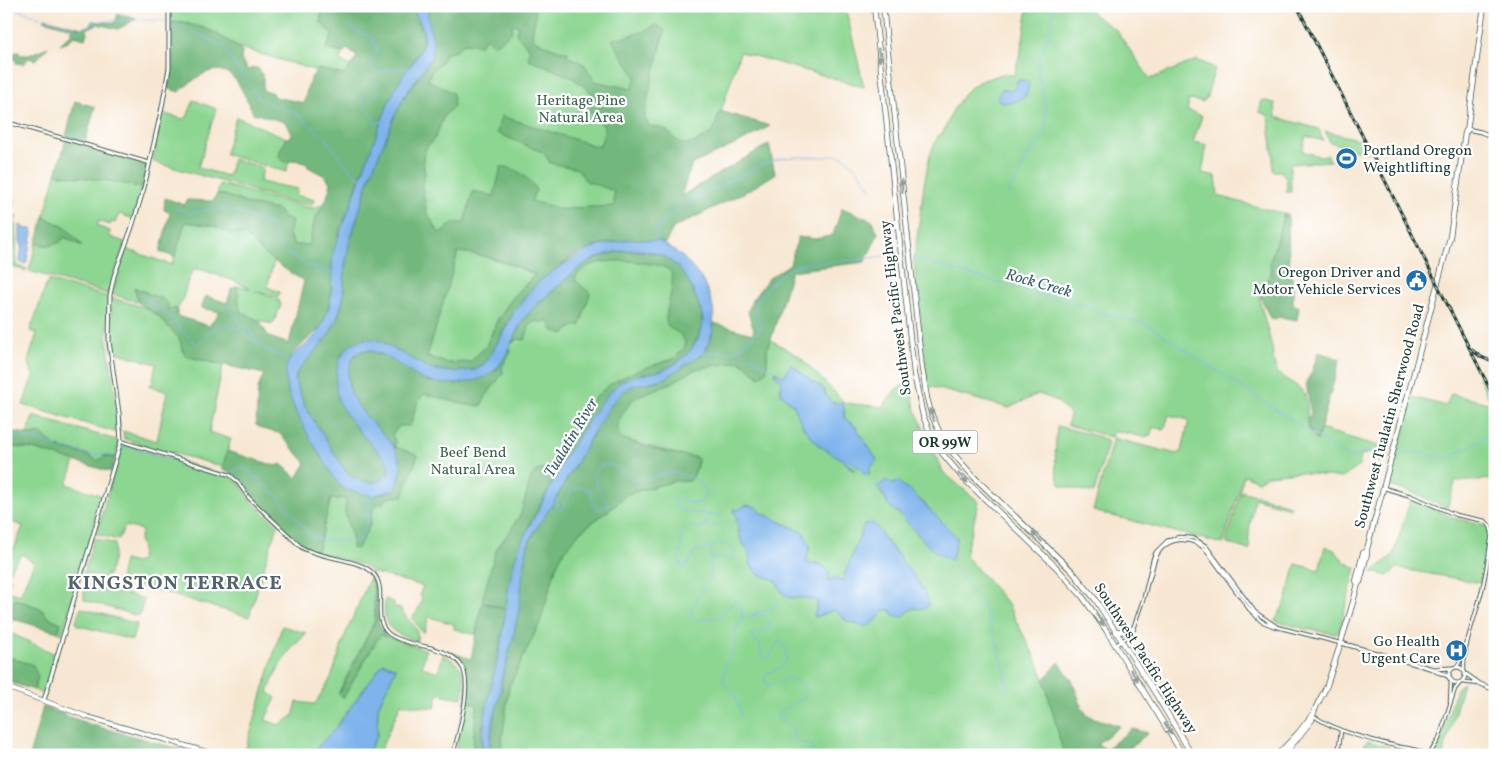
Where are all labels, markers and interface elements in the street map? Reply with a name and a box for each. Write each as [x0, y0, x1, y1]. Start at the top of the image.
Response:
one-way arrow [875, 47, 883, 63]
park label: Heritage Pine Natural Area [536, 91, 626, 129]
place label: Portland Oregon Weightlifting [1363, 141, 1472, 179]
sports icon: Portland Oregon Weightlifting [1335, 147, 1359, 171]
one-way arrow [898, 178, 906, 194]
street label: Southwest Pacific Highway [875, 219, 918, 397]
place label: Oregon Driver and Motor Vehicle Services [1253, 263, 1401, 301]
water label: Rock Creek [1003, 264, 1075, 304]
public building icon: Oregon Driver and Motor Vehicle Services [1405, 269, 1429, 293]
street label: Southwest Tualatin Sherwood Road [1350, 302, 1431, 531]
water label: Tualatin River [539, 393, 605, 482]
one-way arrow [928, 407, 936, 422]
road number: OR 99W [912, 431, 978, 454]
park label: Beef Bend Natural Area [431, 443, 515, 481]
one-way arrow [957, 472, 969, 484]
one-way arrow [1032, 531, 1044, 543]
district label: KINGSTON TERRACE [67, 570, 283, 598]
street label: Southwest Pacific Highway [1088, 579, 1202, 739]
one-way arrow [1095, 613, 1104, 627]
place label: Go Health Urgent Care [1361, 632, 1440, 670]
hospital icon: Go Health Urgent Care [1444, 638, 1468, 662]
one-way arrow [1129, 668, 1138, 681]
one-way arrow [1163, 723, 1172, 736]

